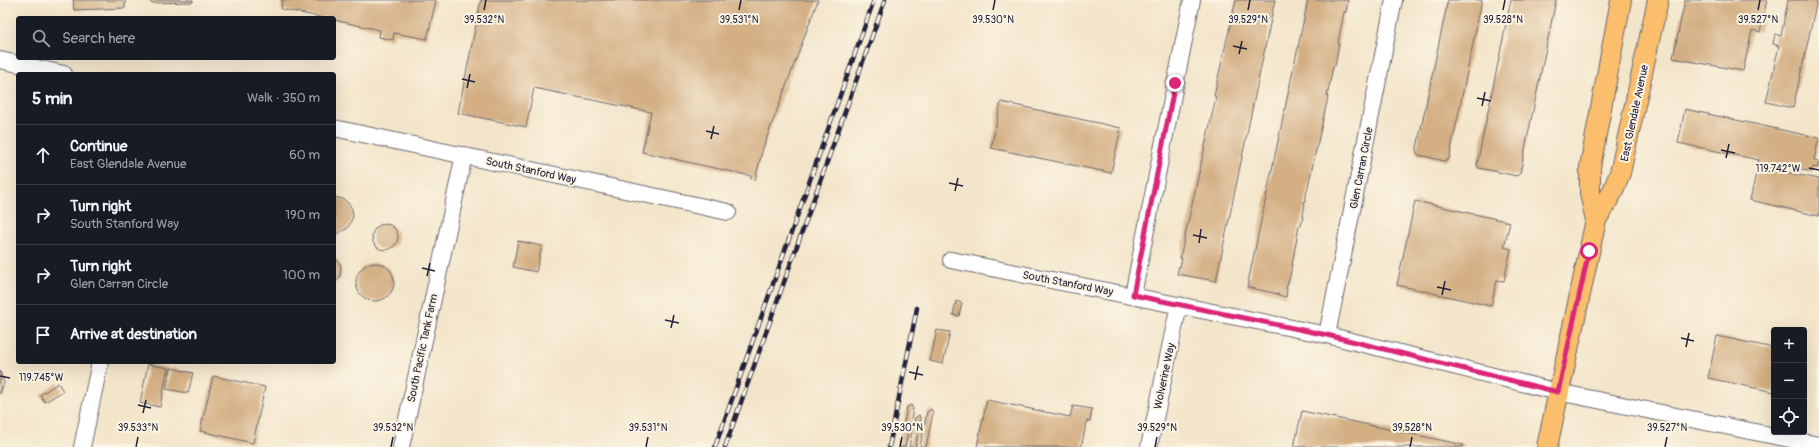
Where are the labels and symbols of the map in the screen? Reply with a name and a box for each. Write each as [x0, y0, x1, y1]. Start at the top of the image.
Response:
text: 39.532°N [464, 14, 505, 26]
text: 39.531°N [720, 14, 759, 26]
text: 39.530°N [972, 14, 1014, 26]
text: 39.529°N [1228, 14, 1268, 26]
text: 39.528°N [1483, 14, 1523, 26]
text: 39.527°N [1738, 14, 1778, 26]
street label: East Glendale Avenue [1618, 63, 1651, 163]
route end [1166, 74, 1184, 92]
street label: Glen Carran Circle [1347, 126, 1376, 210]
street label: South Stanford Way [485, 155, 578, 186]
text: 119.742°W [1756, 163, 1801, 175]
route start [1580, 242, 1598, 260]
street label: South Stanford Way [1021, 268, 1115, 299]
street label: South Pacific Tank Farm [405, 292, 440, 404]
street label: Wolverine Way [1151, 342, 1178, 410]
text: 119.745°W [19, 372, 64, 384]
text: 39.533°N [118, 422, 159, 434]
text: 39.532°N [373, 422, 414, 434]
text: 39.531°N [629, 422, 668, 434]
text: 39.530°N [881, 422, 923, 434]
text: 39.529°N [1137, 422, 1177, 434]
text: 39.528°N [1392, 422, 1432, 434]
text: 39.527°N [1647, 422, 1687, 434]

